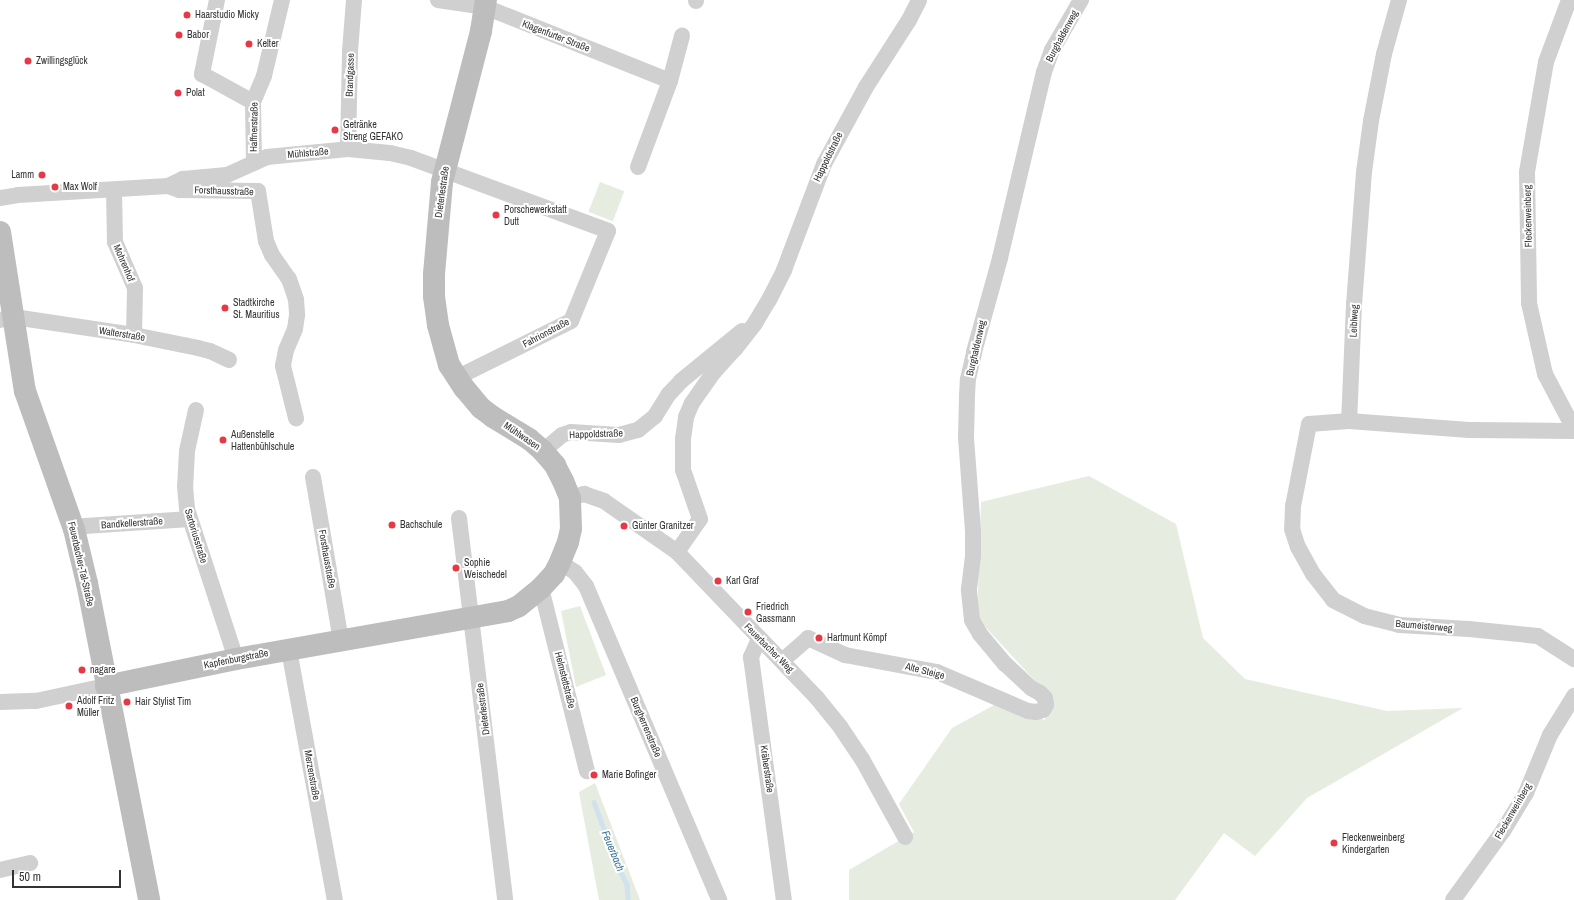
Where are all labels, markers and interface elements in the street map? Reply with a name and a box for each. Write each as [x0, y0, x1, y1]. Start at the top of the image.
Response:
street label: Burghaldenweg [1043, 8, 1081, 64]
place label: Haarstudio Micky [195, 9, 259, 21]
marker: Haarstudio Micky [182, 10, 192, 20]
street label: Klagenfurter Straße [520, 18, 592, 54]
place label: Babor [187, 29, 209, 41]
marker: Babor [174, 30, 184, 40]
place label: Kelter [257, 38, 278, 50]
marker: Kelter [244, 39, 254, 49]
street label: Brandgasse [343, 53, 357, 97]
place label: Zwillingsglück [36, 55, 87, 67]
marker: Zwillingsglück [23, 56, 33, 66]
place label: Polat [186, 87, 205, 99]
marker: Polat [173, 88, 183, 98]
street label: Haffnerstraße [248, 102, 260, 152]
place label: Getränke Streng GEFAKO [343, 118, 403, 142]
marker: Getränke Streng GEFAKO [330, 125, 340, 135]
street label: Happoldstraße [811, 130, 845, 184]
street label: Mühlstraße [287, 145, 329, 161]
street label: Dieterlestraße [432, 165, 452, 219]
place label: Lamm [11, 169, 34, 181]
marker: Lamm [37, 170, 47, 180]
place label: Max Wolf [63, 181, 97, 193]
marker: Max Wolf [50, 182, 60, 192]
street label: Forsthausstraße [194, 184, 254, 198]
street label: Fleckenweinberg [1521, 185, 1535, 247]
place label: Porschewerkstatt Dutt [504, 203, 567, 226]
marker: Porschewerkstatt Dutt [491, 210, 501, 220]
street label: Mohrenhof [111, 243, 137, 283]
place label: Stadtkirche St. Mauritius [233, 296, 279, 320]
marker: Stadtkirche St. Mauritius [220, 303, 230, 313]
street label: Leiblweg [1347, 304, 1361, 338]
street label: Fahrionstraße [521, 316, 571, 350]
street label: Burghaldenweg [964, 319, 988, 377]
street label: Walterstraße [98, 324, 146, 344]
street label: Mühlwasen [501, 419, 543, 453]
street label: Happoldstraße [569, 427, 623, 441]
place label: Außenstelle Hattenbühlschule [231, 428, 294, 452]
marker: Außenstelle Hattenbühlschule [218, 435, 228, 445]
street label: Sartoriusstraße [182, 507, 210, 565]
street label: Bandkellerstraße [101, 515, 163, 531]
place label: Bachschule [400, 519, 442, 531]
street label: Feuerbacher-Tal-Straße [65, 520, 97, 608]
marker: Bachschule [387, 520, 397, 530]
place label: Günter Granitzer [632, 520, 694, 532]
marker: Günter Granitzer [619, 521, 629, 531]
street label: Forsthausstraße [316, 529, 338, 589]
place label: Sophie Weischedel [464, 556, 507, 580]
marker: Sophie Weischedel [451, 563, 461, 573]
place label: Karl Graf [726, 575, 759, 587]
marker: Karl Graf [713, 576, 723, 586]
place label: Friedrich Gassmann [756, 600, 796, 624]
marker: Friedrich Gassmann [743, 607, 753, 617]
street label: Baumeisterweg [1395, 618, 1453, 634]
street label: Feuerbacher Weg [742, 621, 796, 675]
place label: Hartmunt Kömpf [827, 632, 887, 644]
marker: Hartmunt Kömpf [814, 633, 824, 643]
street label: Kapfenburgstraße [203, 647, 269, 671]
street label: Helmstettstraße [552, 650, 578, 710]
street label: Alte Steige [904, 660, 946, 682]
place label: nagare [90, 664, 116, 676]
marker: nagare [77, 665, 87, 675]
street label: Dieterlestraße [474, 682, 492, 736]
place label: Adolf Fritz Müller [77, 694, 114, 718]
street label: Burgherrenstraße [628, 695, 664, 759]
place label: Hair Stylist Tim [135, 696, 191, 708]
marker: Hair Stylist Tim [122, 697, 132, 707]
marker: Adolf Fritz Müller [64, 701, 74, 711]
street label: Kräherstraße [758, 744, 776, 794]
street label: Merzenstraße [302, 749, 322, 801]
place label: Marie Bofinger [602, 769, 656, 781]
marker: Marie Bofinger [589, 770, 599, 780]
street label: Fleckenweinberg [1492, 781, 1534, 841]
water label: Feuerbach [599, 829, 627, 873]
place label: Fleckenweinberg Kindergarten [1342, 831, 1404, 854]
marker: Fleckenweinberg Kindergarten [1329, 838, 1339, 848]
scale bar [14, 862, 123, 888]
text: 50 m [19, 869, 41, 885]

